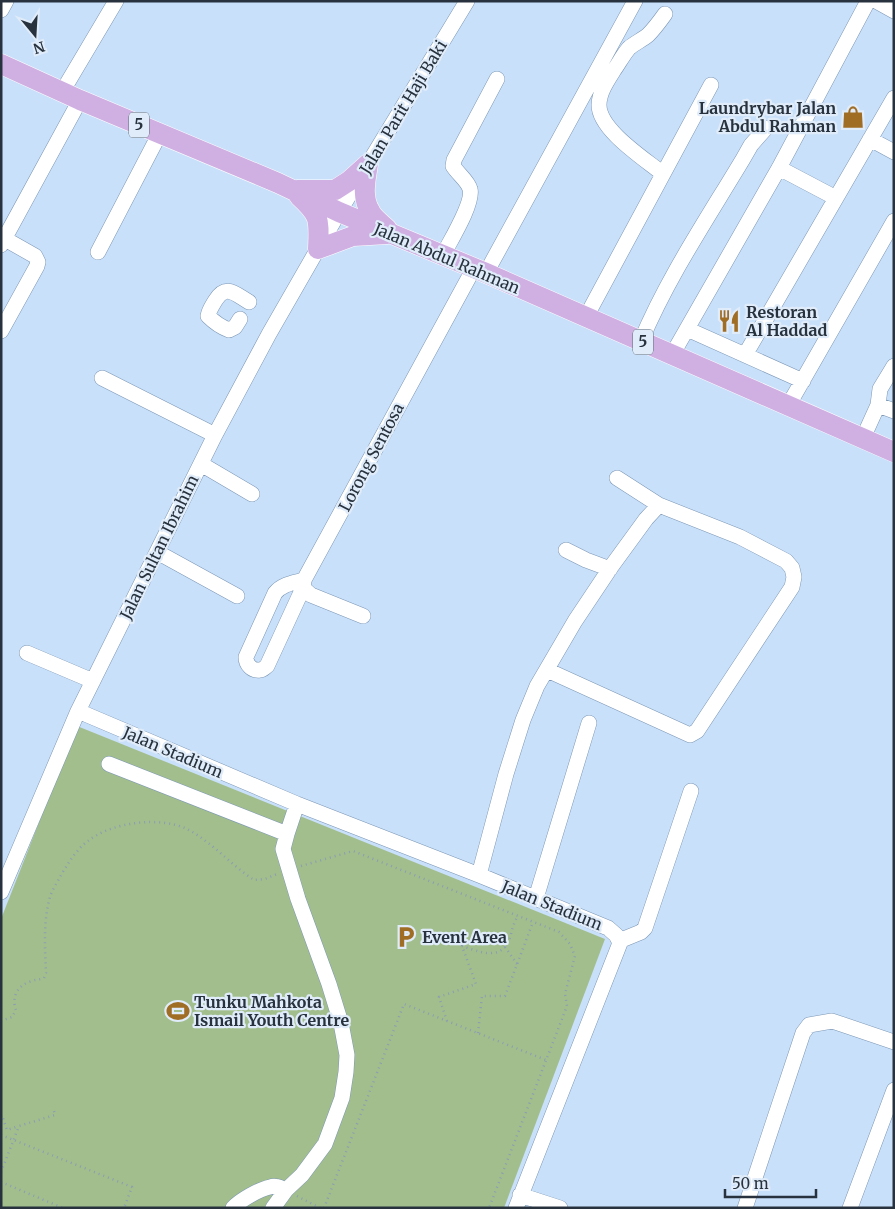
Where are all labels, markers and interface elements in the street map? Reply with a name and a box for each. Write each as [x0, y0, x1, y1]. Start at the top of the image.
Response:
north arrow [10, 10, 60, 60]
street label: Jalan Parit Haji Baki [355, 36, 451, 178]
text: N [31, 37, 47, 58]
place label: Laundrybar Jalan Abdul Rahman [699, 98, 836, 136]
shop icon: Laundrybar Jalan Abdul Rahman [840, 104, 866, 130]
road number: 5 [129, 112, 149, 138]
street label: Jalan Abdul Rahman [370, 218, 523, 298]
place label: Restoran Al Haddad [745, 302, 827, 340]
restaurant icon: Restoran Al Haddad [716, 308, 742, 334]
road number: 5 [633, 330, 653, 354]
street label: Lorong Sentosa [334, 399, 408, 515]
street label: Jalan Sultan Ibrahim [115, 471, 203, 623]
street label: Jalan Stadium [119, 722, 226, 782]
street label: Jalan Stadium [498, 875, 605, 934]
parking icon: Event Area [393, 924, 419, 950]
place label: Event Area [422, 927, 507, 947]
place label: Tunku Mahkota Ismail Youth Centre [194, 992, 349, 1030]
sports icon: Tunku Mahkota Ismail Youth Centre [165, 998, 191, 1024]
scale bar [725, 1166, 816, 1198]
text: 50 m [732, 1174, 769, 1193]

